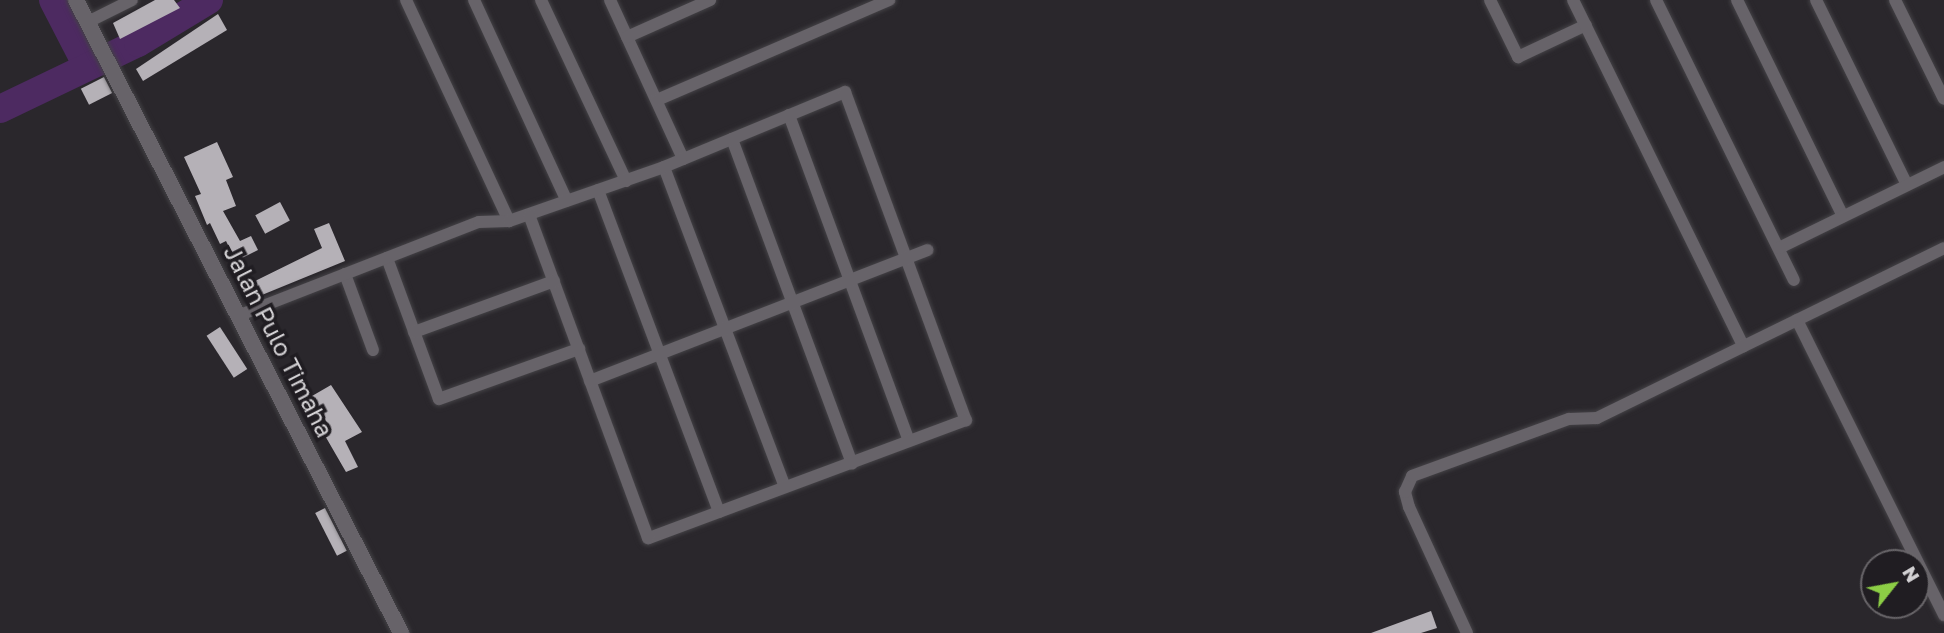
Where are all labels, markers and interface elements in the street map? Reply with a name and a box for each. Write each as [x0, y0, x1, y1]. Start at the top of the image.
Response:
street label: Jalan Pulo Timaha [218, 240, 340, 442]
north arrow [1860, 549, 1930, 619]
text: N [1898, 562, 1925, 586]

